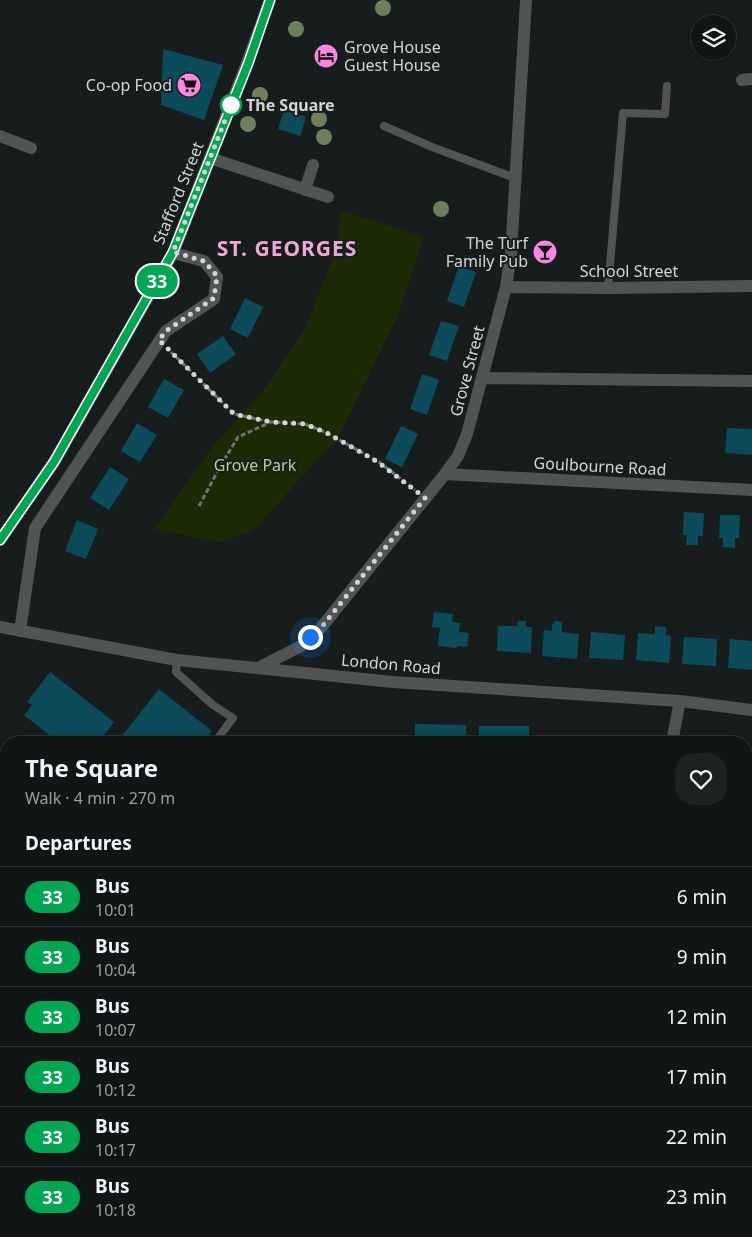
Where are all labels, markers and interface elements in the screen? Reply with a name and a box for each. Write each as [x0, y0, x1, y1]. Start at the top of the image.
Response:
map controls [691, 15, 736, 60]
button: layers [691, 15, 736, 60]
place label: Grove House Guest House [344, 36, 441, 76]
hotel icon: Grove House Guest House [313, 43, 339, 69]
supermarket icon: Co-op Food [176, 72, 202, 98]
place label: Co-op Food [86, 74, 172, 96]
marker: The Square [220, 94, 242, 116]
place label: The Square [246, 94, 335, 116]
street label: Stafford Street [147, 138, 209, 248]
place label: The Turf Family Pub [446, 232, 529, 272]
district label: ST. GEORGES [217, 234, 357, 262]
bar icon: The Turf Family Pub [532, 239, 558, 265]
street label: School Street [580, 260, 679, 282]
line badge: 33 [134, 265, 180, 297]
text: 33 [147, 269, 167, 293]
street label: Grove Street [444, 323, 490, 419]
street label: Goulbourne Road [533, 452, 667, 480]
park label: Grove Park [214, 454, 297, 476]
your location [298, 625, 323, 650]
street label: London Road [340, 649, 442, 679]
text: The Square [25, 751, 158, 784]
button: heart [675, 753, 727, 805]
text: Walk · 4 min · 270 m [25, 787, 175, 809]
text: Departures [25, 830, 132, 856]
text: Bus [95, 873, 130, 899]
text: 6 min [677, 884, 727, 910]
text: 33 [42, 885, 63, 909]
text: 10:01 [95, 899, 136, 921]
text: Bus [95, 933, 130, 959]
text: 9 min [677, 944, 727, 970]
text: 33 [42, 945, 63, 969]
text: 10:04 [95, 959, 136, 981]
text: Bus [95, 993, 130, 1019]
text: 12 min [666, 1004, 727, 1030]
text: 33 [42, 1005, 63, 1029]
text: 10:07 [95, 1019, 136, 1041]
text: Bus [95, 1053, 130, 1079]
text: 17 min [666, 1064, 727, 1090]
text: 33 [42, 1065, 63, 1089]
text: 10:12 [95, 1079, 136, 1101]
text: Bus [95, 1113, 130, 1139]
text: 22 min [666, 1124, 727, 1150]
text: 33 [42, 1125, 63, 1149]
text: 10:17 [95, 1139, 136, 1161]
text: Bus [95, 1173, 130, 1199]
text: 23 min [666, 1184, 727, 1210]
text: 33 [42, 1185, 63, 1209]
text: 10:18 [95, 1199, 136, 1221]

